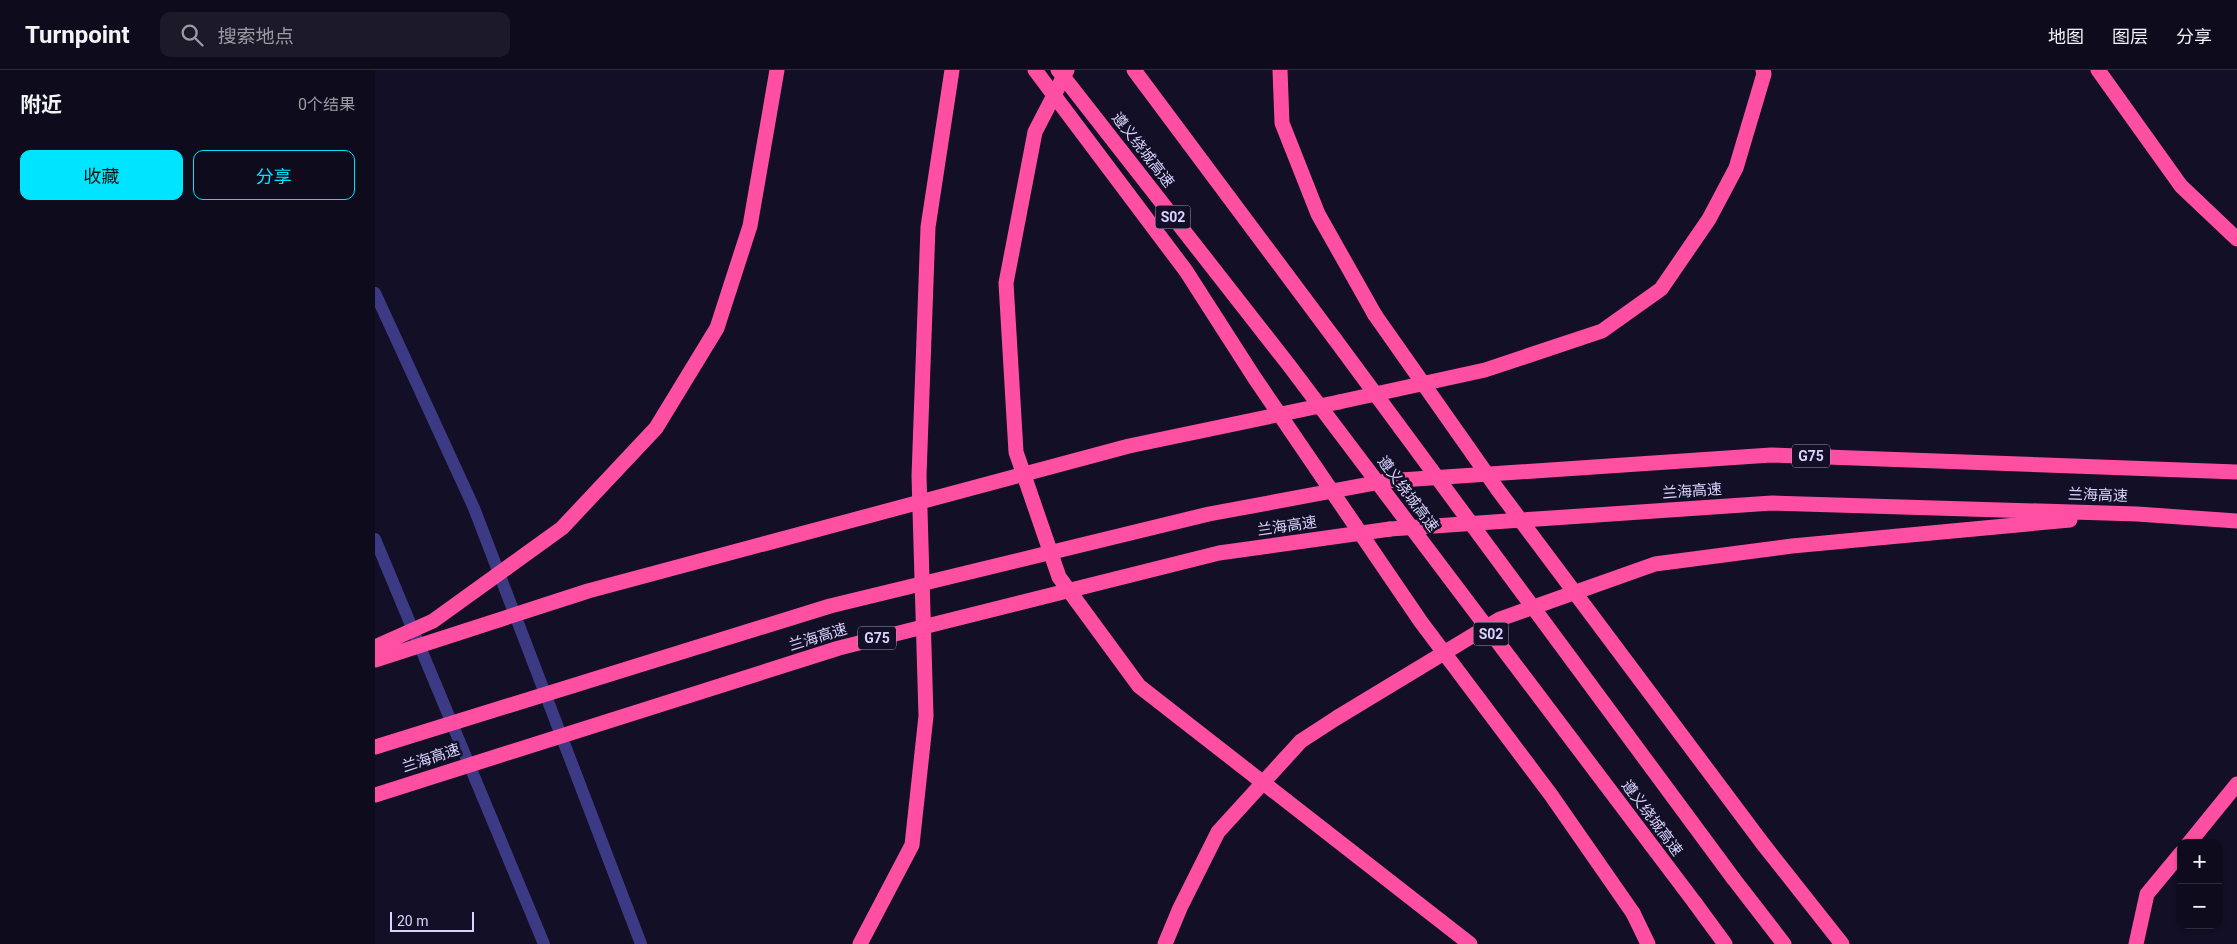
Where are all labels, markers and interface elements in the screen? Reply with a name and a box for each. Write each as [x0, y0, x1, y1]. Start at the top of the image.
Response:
search box [160, 12, 510, 57]
text: Turnpoint [25, 21, 130, 49]
icon: search [178, 21, 206, 49]
text: 搜索地点 [218, 25, 294, 48]
text: 地图 [2048, 26, 2084, 47]
text: 图层 [2112, 26, 2148, 47]
text: 分享 [2176, 26, 2212, 47]
text: 附近 [20, 93, 62, 117]
text: 0个结果 [298, 95, 355, 114]
street label: 遵义绕城高速 [1108, 109, 1178, 191]
button: 收藏 [20, 150, 183, 200]
button: 分享 [193, 150, 355, 200]
road number: S02 [1155, 206, 1191, 228]
road number: G75 [1792, 444, 1830, 468]
street label: 遵义绕城高速 [1374, 453, 1442, 535]
street label: 兰海高速 [1661, 480, 1723, 502]
street label: 兰海高速 [2068, 485, 2128, 505]
street label: 兰海高速 [1256, 513, 1318, 539]
street label: 兰海高速 [787, 620, 849, 654]
road number: S02 [1473, 622, 1509, 646]
road number: G75 [858, 626, 896, 650]
street label: 兰海高速 [400, 740, 462, 776]
street label: 遵义绕城高速 [1618, 777, 1686, 859]
map controls [2177, 839, 2222, 929]
button: + [2177, 839, 2222, 884]
button: − [2177, 884, 2222, 929]
scale bar [390, 909, 474, 932]
text: 20 m [397, 913, 429, 929]

